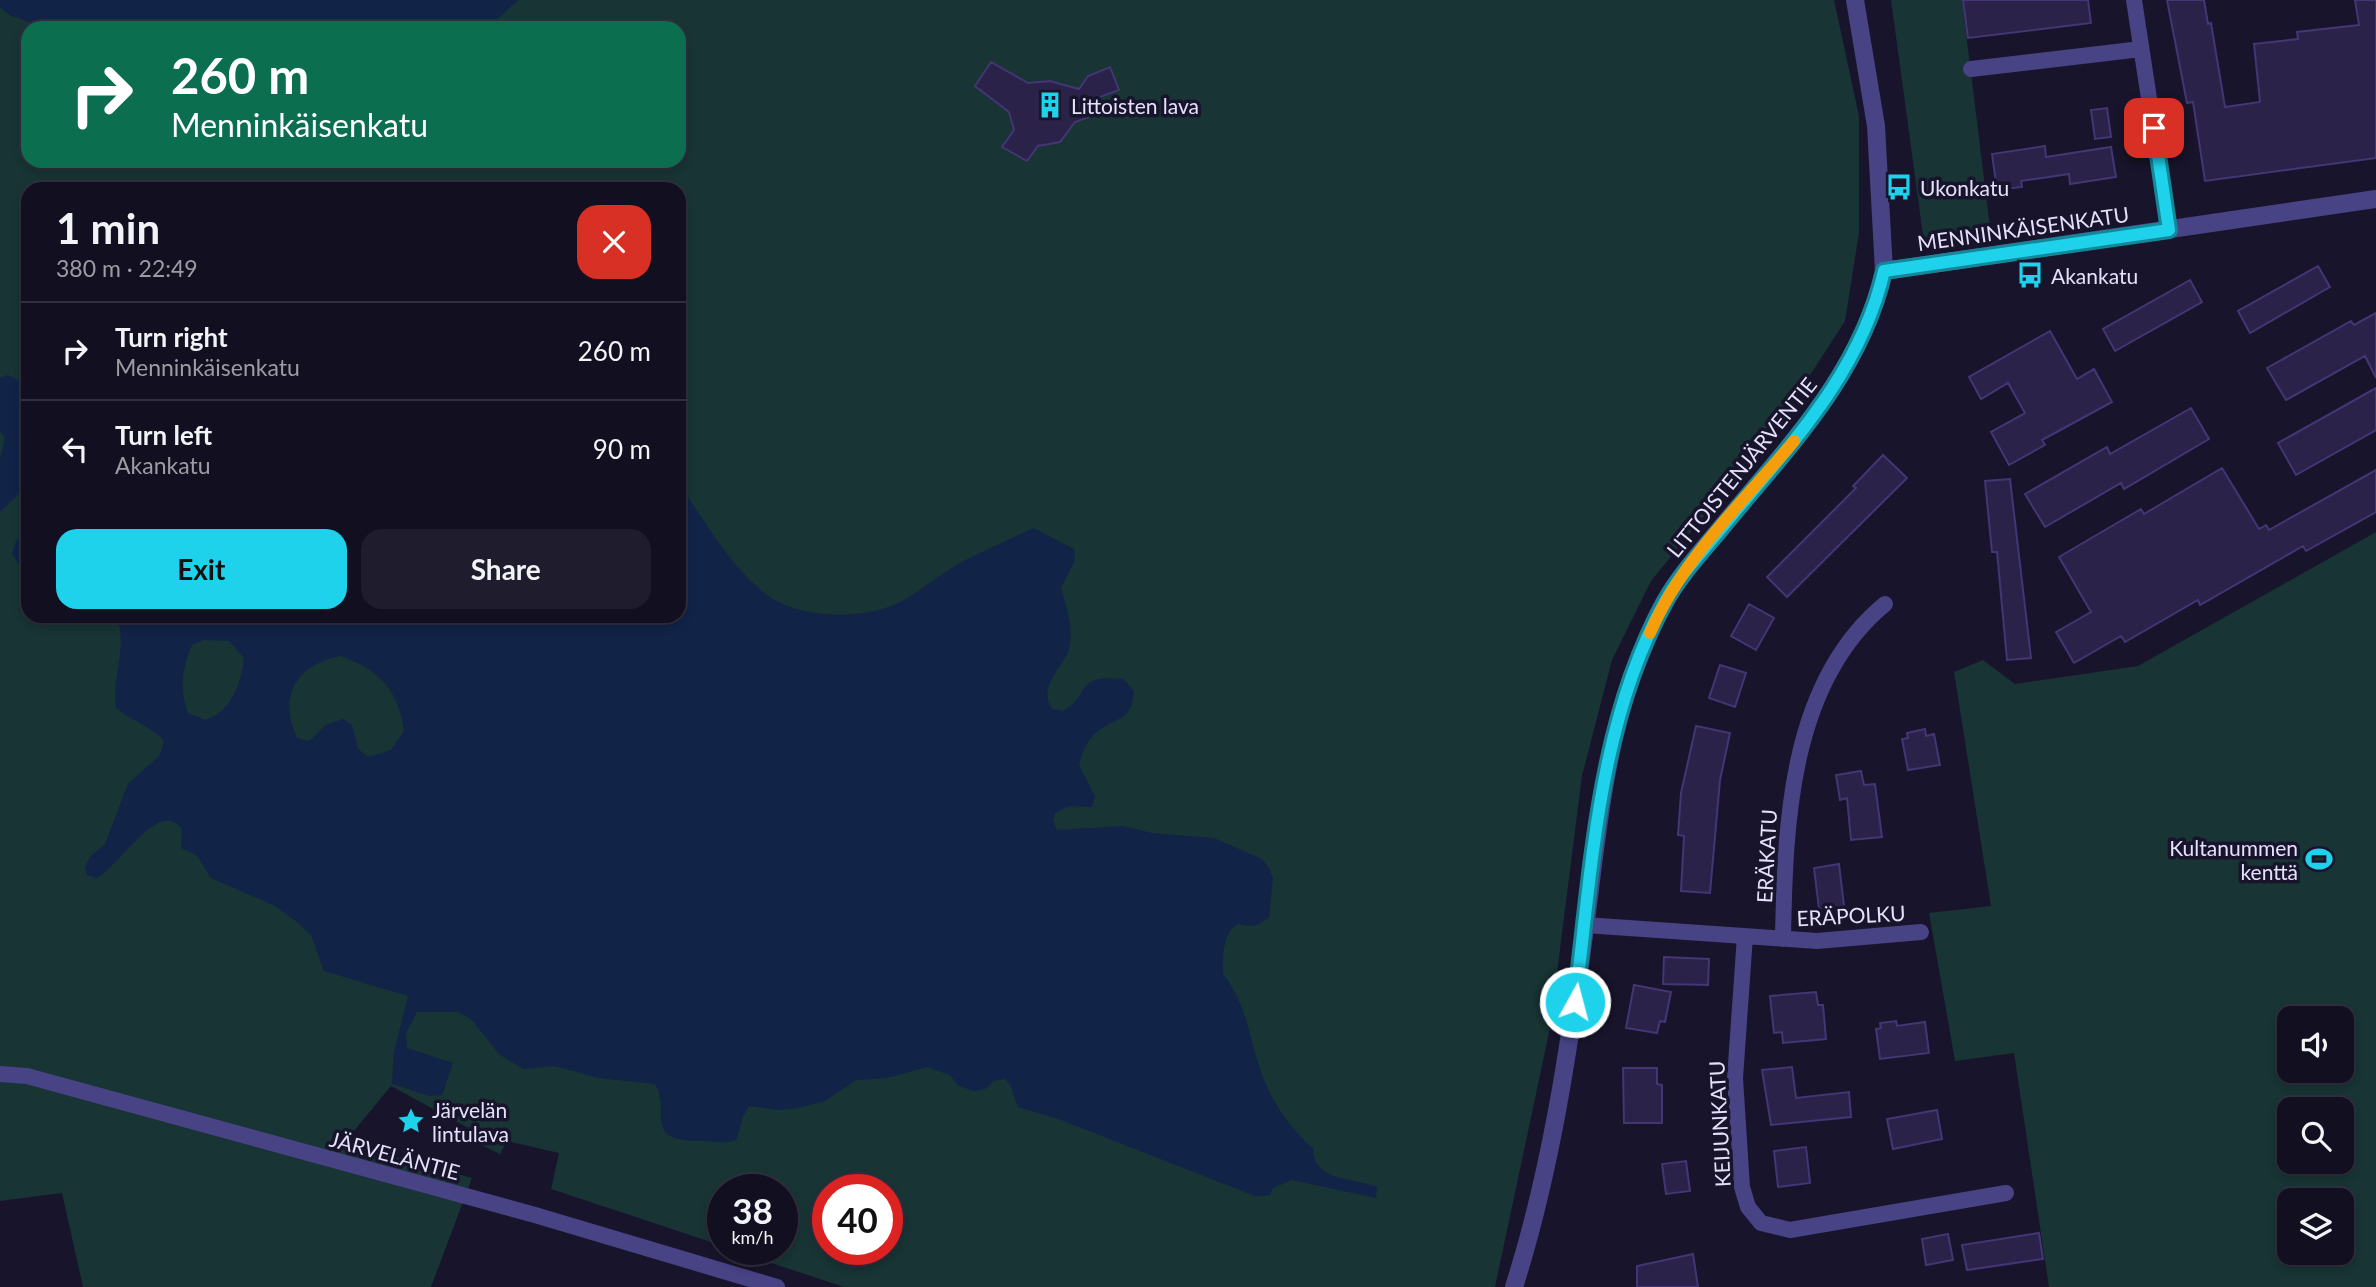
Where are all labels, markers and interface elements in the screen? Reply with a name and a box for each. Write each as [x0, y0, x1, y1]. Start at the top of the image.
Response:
text: 260 m [171, 46, 309, 104]
icon: right [56, 49, 147, 140]
building icon: Littoisten lava [1035, 90, 1065, 120]
place label: Littoisten lava [1071, 93, 1199, 118]
pin [2124, 98, 2184, 158]
text: Menninkäisenkatu [171, 105, 428, 144]
icon: arrive [2135, 109, 2173, 147]
bus stop icon: Ukonkatu [1884, 172, 1914, 202]
place label: Ukonkatu [1920, 175, 2009, 200]
street label: MENNINKÄISENKATU [1915, 201, 2131, 255]
text: 1 min [56, 203, 160, 253]
button: close [577, 205, 651, 279]
text: 380 m · 22:49 [56, 254, 198, 282]
bus stop icon: Akankatu [2015, 260, 2045, 290]
place label: Akankatu [2051, 263, 2138, 288]
text: Turn right [115, 321, 228, 353]
icon: right [56, 332, 94, 370]
text: 260 m [578, 335, 651, 367]
text: Menninkäisenkatu [115, 353, 300, 381]
street label: LITTOISTENJÄRVENTIE [1661, 372, 1821, 562]
text: Turn left [115, 419, 212, 451]
icon: left [56, 430, 94, 468]
text: 90 m [593, 433, 651, 465]
text: Akankatu [115, 451, 211, 479]
button: Exit [56, 529, 347, 609]
button: Share [361, 529, 651, 609]
street label: ERÄKATU [1751, 808, 1781, 904]
place label: Kultanummen kenttä [2169, 835, 2298, 884]
sports icon: Kultanummen kenttä [2304, 844, 2334, 874]
street label: ERÄPOLKU [1796, 900, 1906, 930]
position arrow [1538, 965, 1612, 1039]
map controls [2277, 1006, 2354, 1265]
button: sound [2277, 1006, 2354, 1083]
street label: KEIJUNKATU [1703, 1060, 1735, 1188]
place label: Järvelän lintulava [432, 1097, 509, 1146]
button: search [2277, 1097, 2354, 1174]
place icon: Järvelän lintulava [396, 1106, 426, 1136]
street label: JÄRVELÄNTIE [327, 1126, 463, 1184]
speed limit sign: 40 [812, 1174, 903, 1265]
button: layers [2277, 1188, 2354, 1265]
text: 38 [732, 1189, 773, 1231]
text: km/h [731, 1226, 774, 1248]

